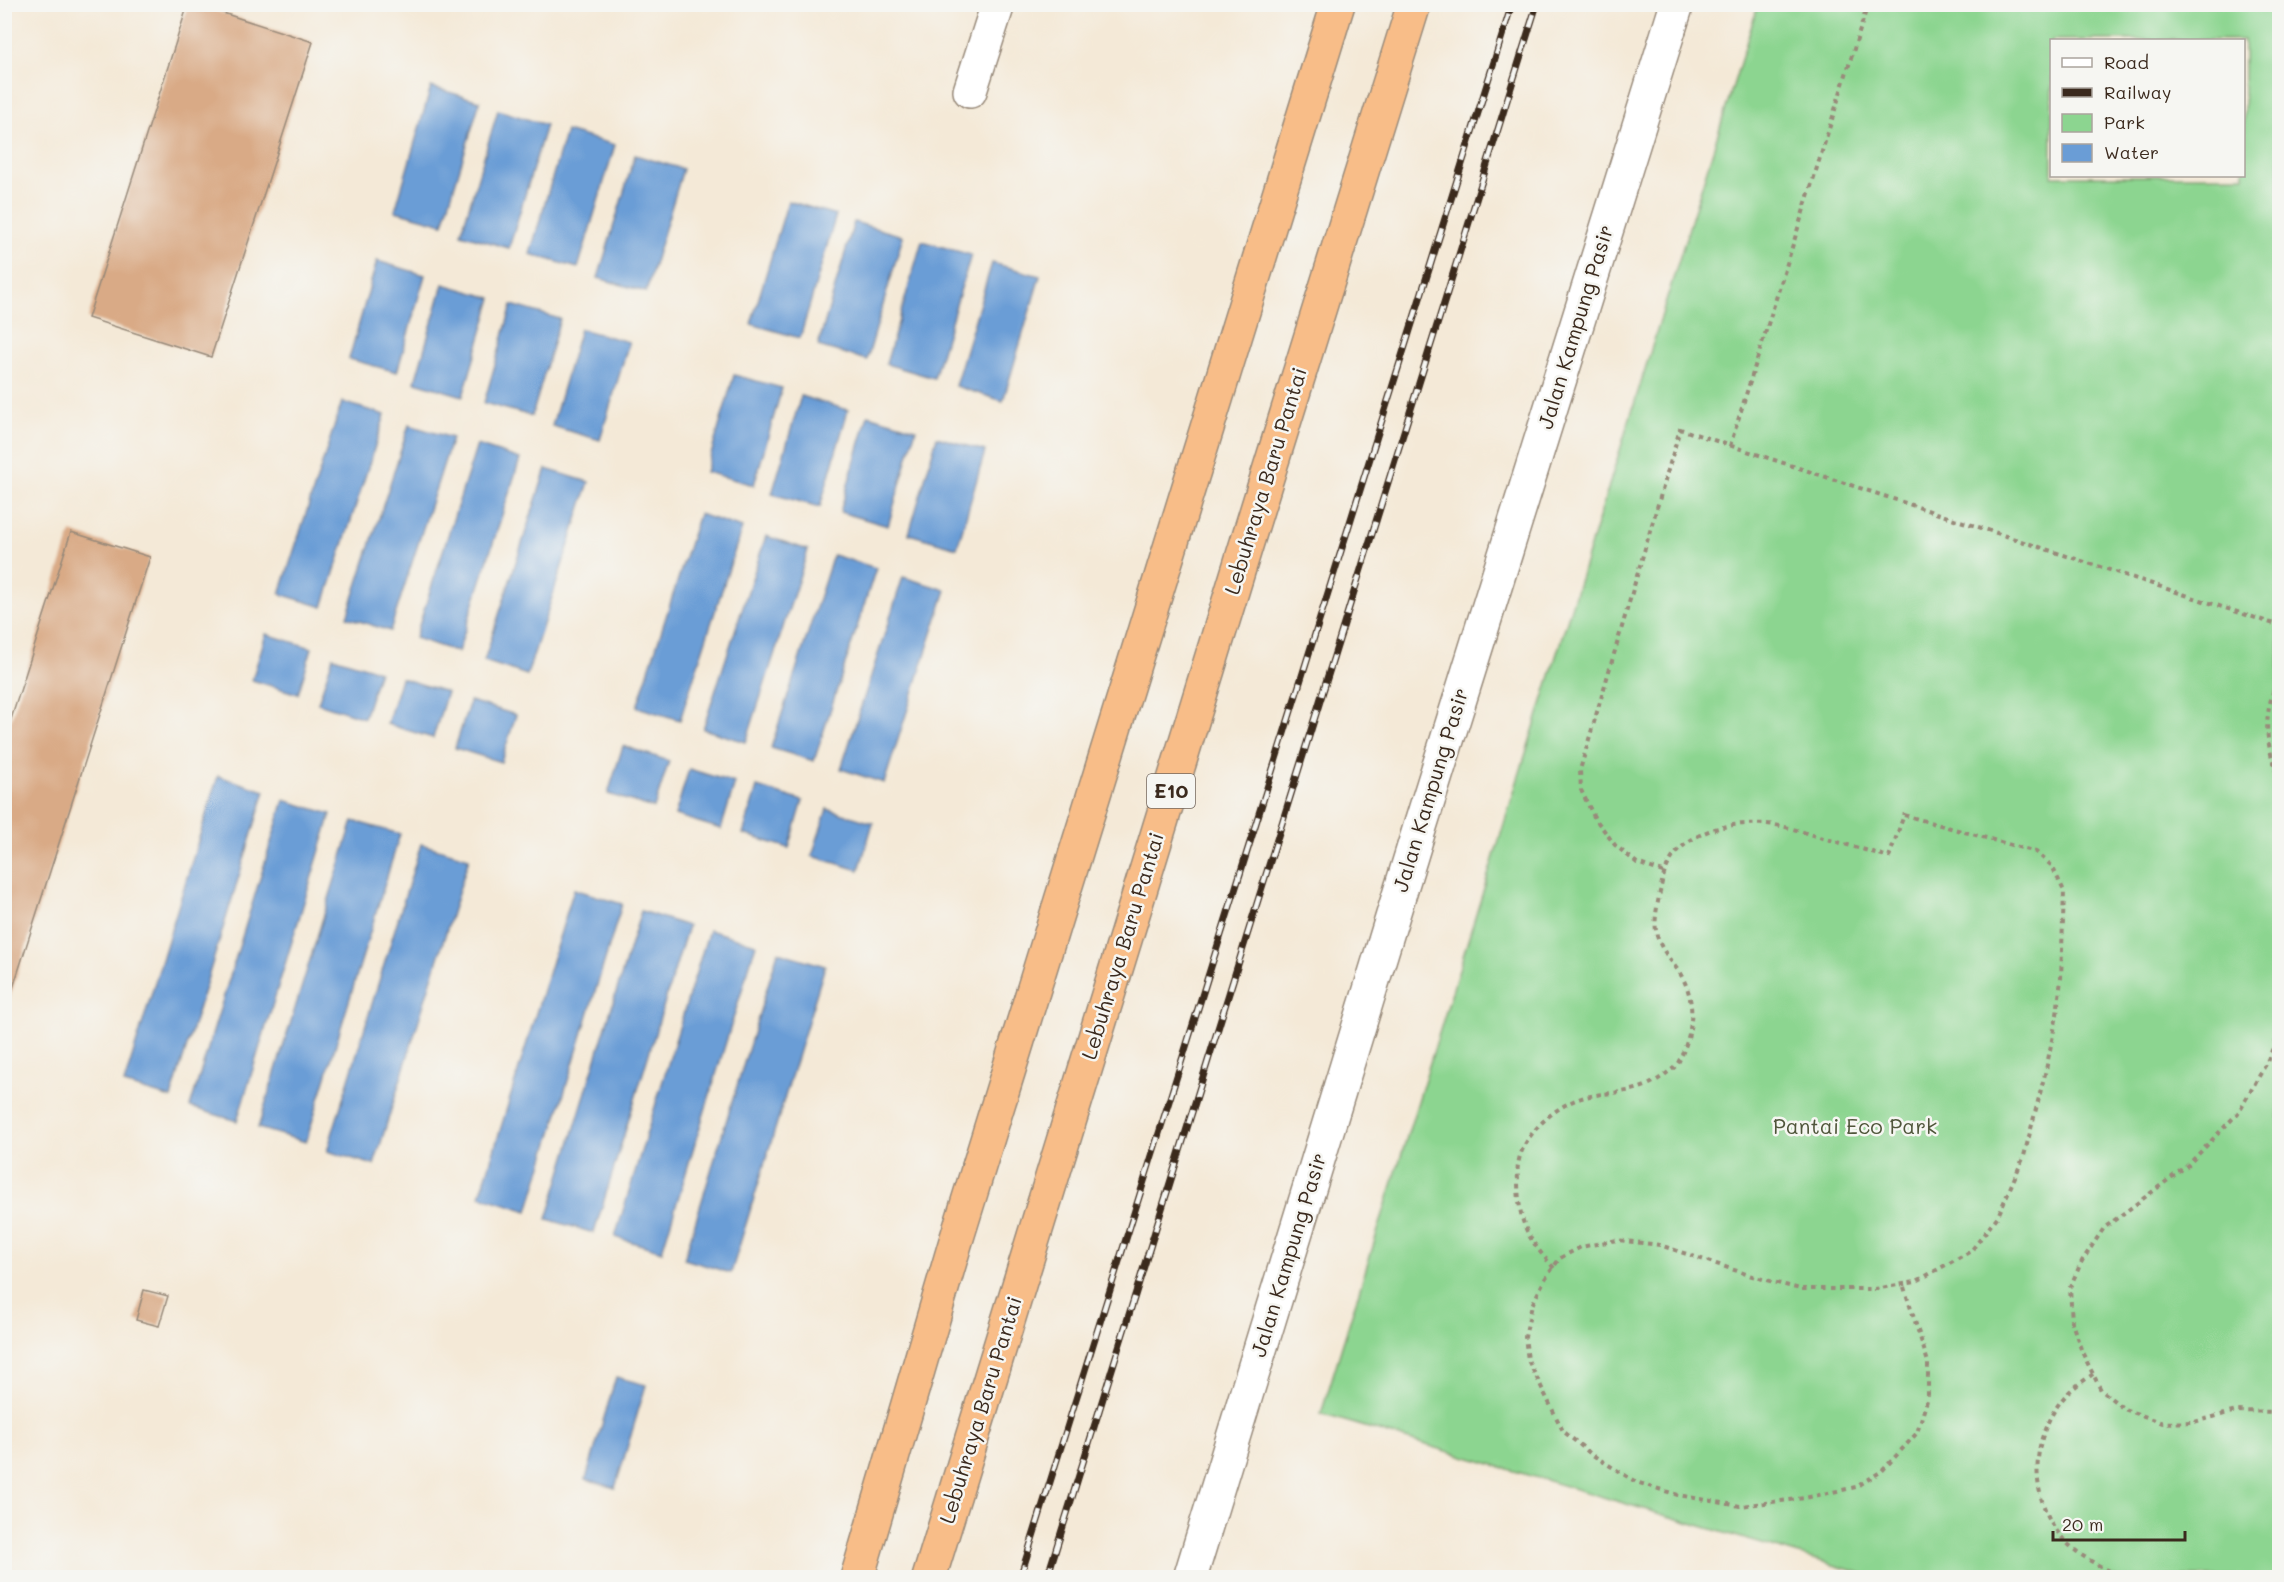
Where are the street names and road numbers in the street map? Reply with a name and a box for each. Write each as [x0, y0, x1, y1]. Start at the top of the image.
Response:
street label: Jalan Kampung Pasir [1531, 221, 1618, 432]
street label: Lebuhraya Baru Pantai [1217, 364, 1312, 598]
street label: Jalan Kampung Pasir [1386, 684, 1473, 895]
road number: E10 [1147, 774, 1195, 808]
street label: Lebuhraya Baru Pantai [1074, 829, 1169, 1063]
street label: Jalan Kampung Pasir [1244, 1149, 1331, 1360]
street label: Lebuhraya Baru Pantai [932, 1293, 1027, 1527]

